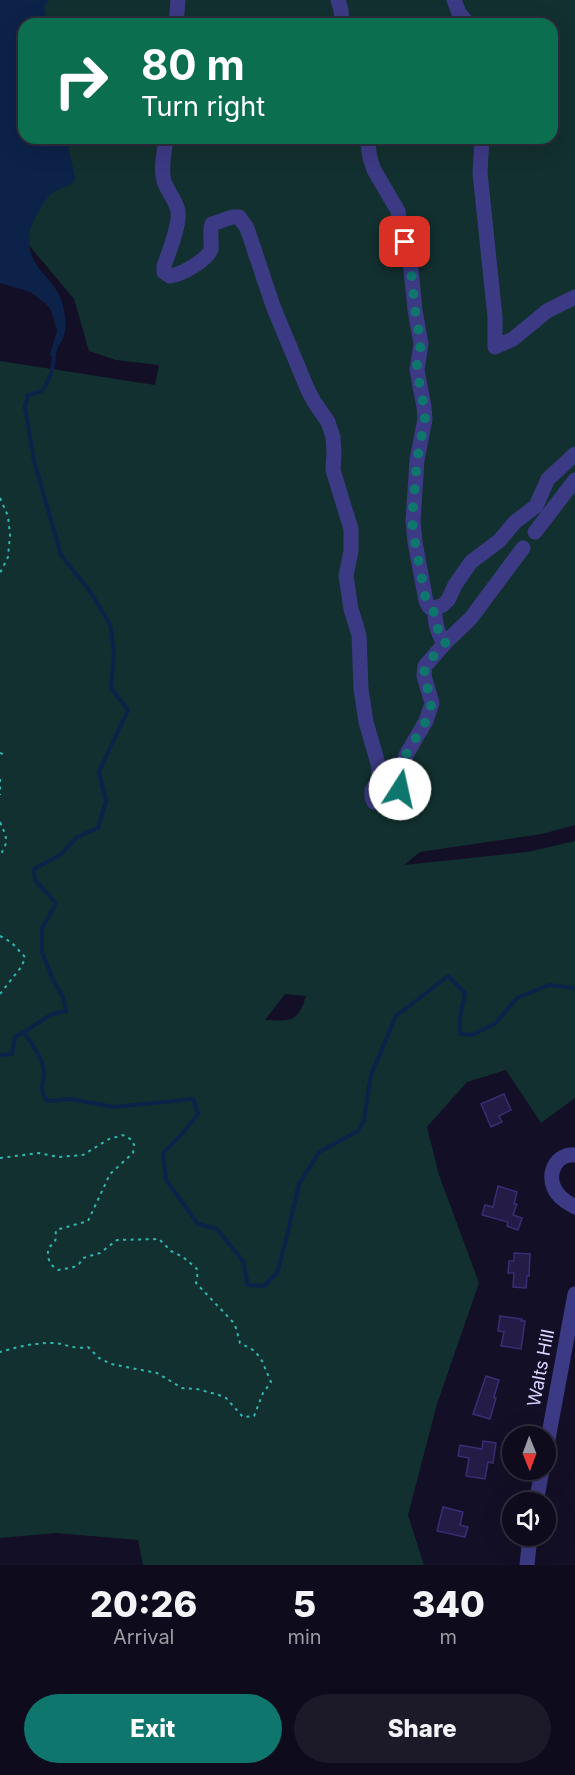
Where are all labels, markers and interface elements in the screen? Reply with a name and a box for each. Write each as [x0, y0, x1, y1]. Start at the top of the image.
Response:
text: 80 m [141, 39, 245, 90]
icon: right [42, 42, 120, 120]
text: Turn right [141, 90, 265, 123]
pin [379, 216, 430, 267]
icon: arrive [388, 225, 421, 258]
position arrow [368, 757, 432, 821]
street label: Walts Hill [523, 1327, 558, 1408]
north arrow [502, 1426, 556, 1480]
map controls [502, 1426, 556, 1546]
button: sound [502, 1492, 556, 1546]
text: 20:26 [90, 1582, 197, 1626]
text: 5 [293, 1582, 316, 1626]
text: 340 [412, 1582, 485, 1626]
text: Arrival [113, 1625, 174, 1649]
text: min [287, 1625, 322, 1649]
text: m [440, 1625, 457, 1649]
button: Exit [24, 1694, 282, 1763]
button: Share [294, 1694, 551, 1763]

